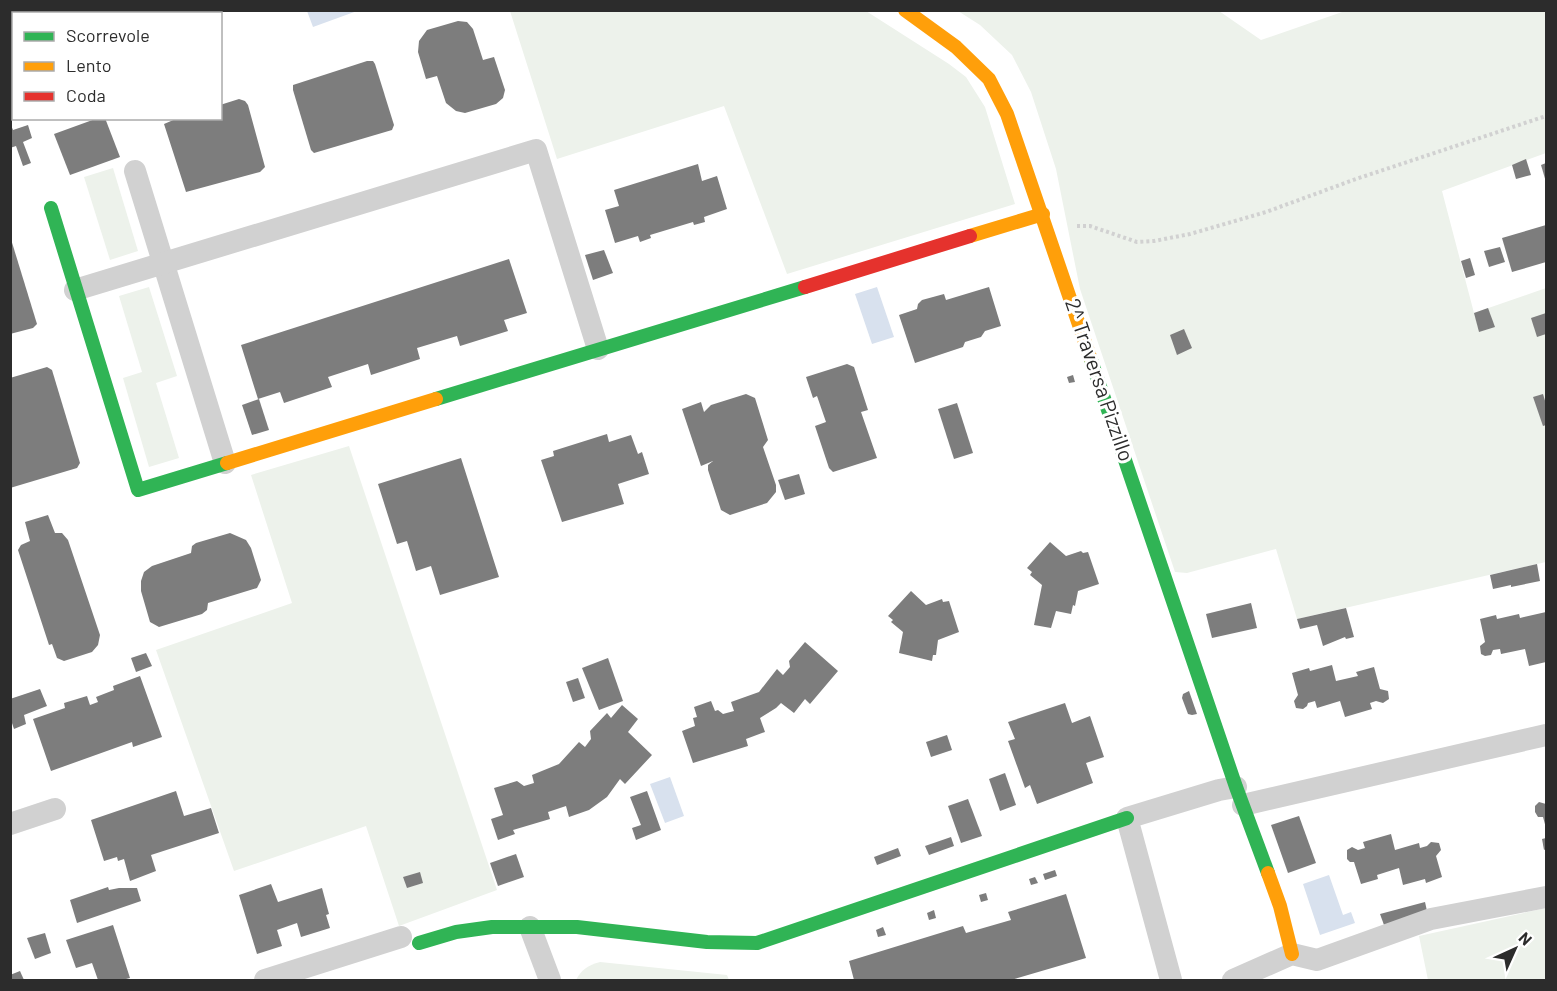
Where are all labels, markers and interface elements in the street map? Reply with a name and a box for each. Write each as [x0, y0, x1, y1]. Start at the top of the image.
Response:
legend [12, 12, 222, 120]
text: Scorrevole [66, 24, 150, 46]
text: Lento [66, 54, 112, 76]
text: Coda [66, 84, 106, 106]
street label: 2^ Traversa Pizzillo [1061, 295, 1140, 464]
north arrow [1485, 919, 1545, 979]
text: N [1515, 928, 1536, 949]

